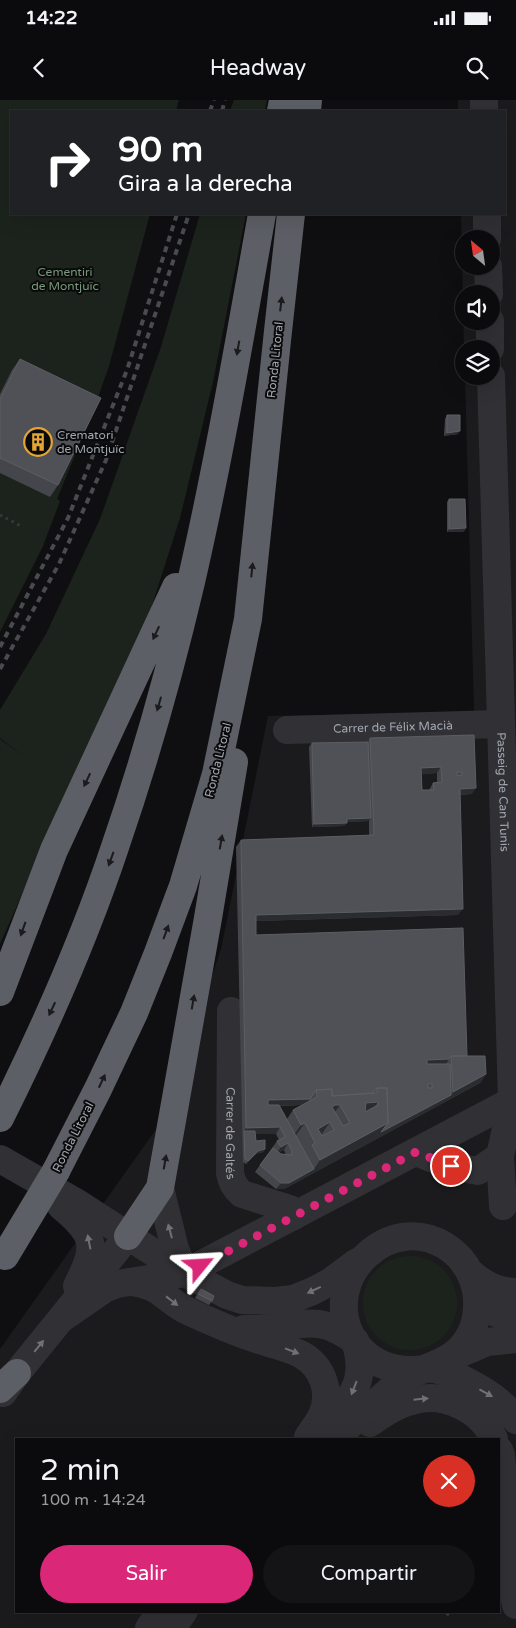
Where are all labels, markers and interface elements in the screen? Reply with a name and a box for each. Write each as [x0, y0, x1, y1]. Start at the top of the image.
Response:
text: 14:22 [25, 7, 78, 29]
icon: back [25, 54, 53, 82]
icon: search [463, 54, 491, 82]
text: Headway [210, 55, 306, 81]
text: 90 m [118, 129, 203, 171]
icon: right [35, 130, 100, 195]
text: Gira a la derecha [118, 171, 293, 197]
north arrow [455, 230, 500, 275]
map controls [455, 230, 500, 385]
park label: Cementiri de Montjuïc [31, 265, 99, 293]
button: sound [455, 285, 500, 330]
one-way arrow [277, 296, 285, 312]
street label: Ronda Litoral [264, 321, 286, 399]
one-way arrow [233, 340, 241, 356]
button: layers [455, 340, 500, 385]
building icon: Crematori de Montjuïc [23, 427, 53, 457]
place label: Crematori de Montjuïc [57, 428, 125, 456]
one-way arrow [248, 562, 256, 578]
one-way arrow [152, 625, 160, 640]
one-way arrow [154, 696, 162, 711]
street label: Carrer de Félix Macià [333, 718, 453, 736]
street label: Ronda Litoral [202, 721, 234, 799]
street label: Passeig de Can Tunis [494, 732, 512, 852]
one-way arrow [82, 772, 91, 787]
one-way arrow [218, 834, 226, 850]
one-way arrow [107, 852, 115, 867]
one-way arrow [19, 922, 27, 937]
one-way arrow [163, 924, 170, 939]
one-way arrow [190, 994, 198, 1010]
one-way arrow [48, 1002, 56, 1016]
one-way arrow [98, 1074, 106, 1088]
street label: Carrer de Galtés [223, 1087, 238, 1181]
street label: Ronda Litoral [49, 1100, 97, 1174]
pin [430, 1145, 472, 1187]
icon: arrive [437, 1152, 465, 1180]
one-way arrow [161, 1154, 169, 1170]
one-way arrow [166, 1224, 174, 1239]
one-way arrow [85, 1235, 93, 1250]
position arrow [173, 1239, 225, 1291]
one-way arrow [307, 1286, 321, 1294]
one-way arrow [165, 1295, 178, 1306]
one-way arrow [33, 1340, 44, 1353]
one-way arrow [285, 1347, 300, 1355]
one-way arrow [350, 1381, 357, 1396]
one-way arrow [479, 1388, 493, 1397]
one-way arrow [414, 1395, 430, 1403]
text: 2 min [40, 1452, 120, 1489]
button: close [423, 1455, 475, 1507]
text: 100 m · 14:24 [40, 1490, 146, 1510]
button: Salir [40, 1545, 253, 1603]
button: Compartir [263, 1545, 475, 1603]

